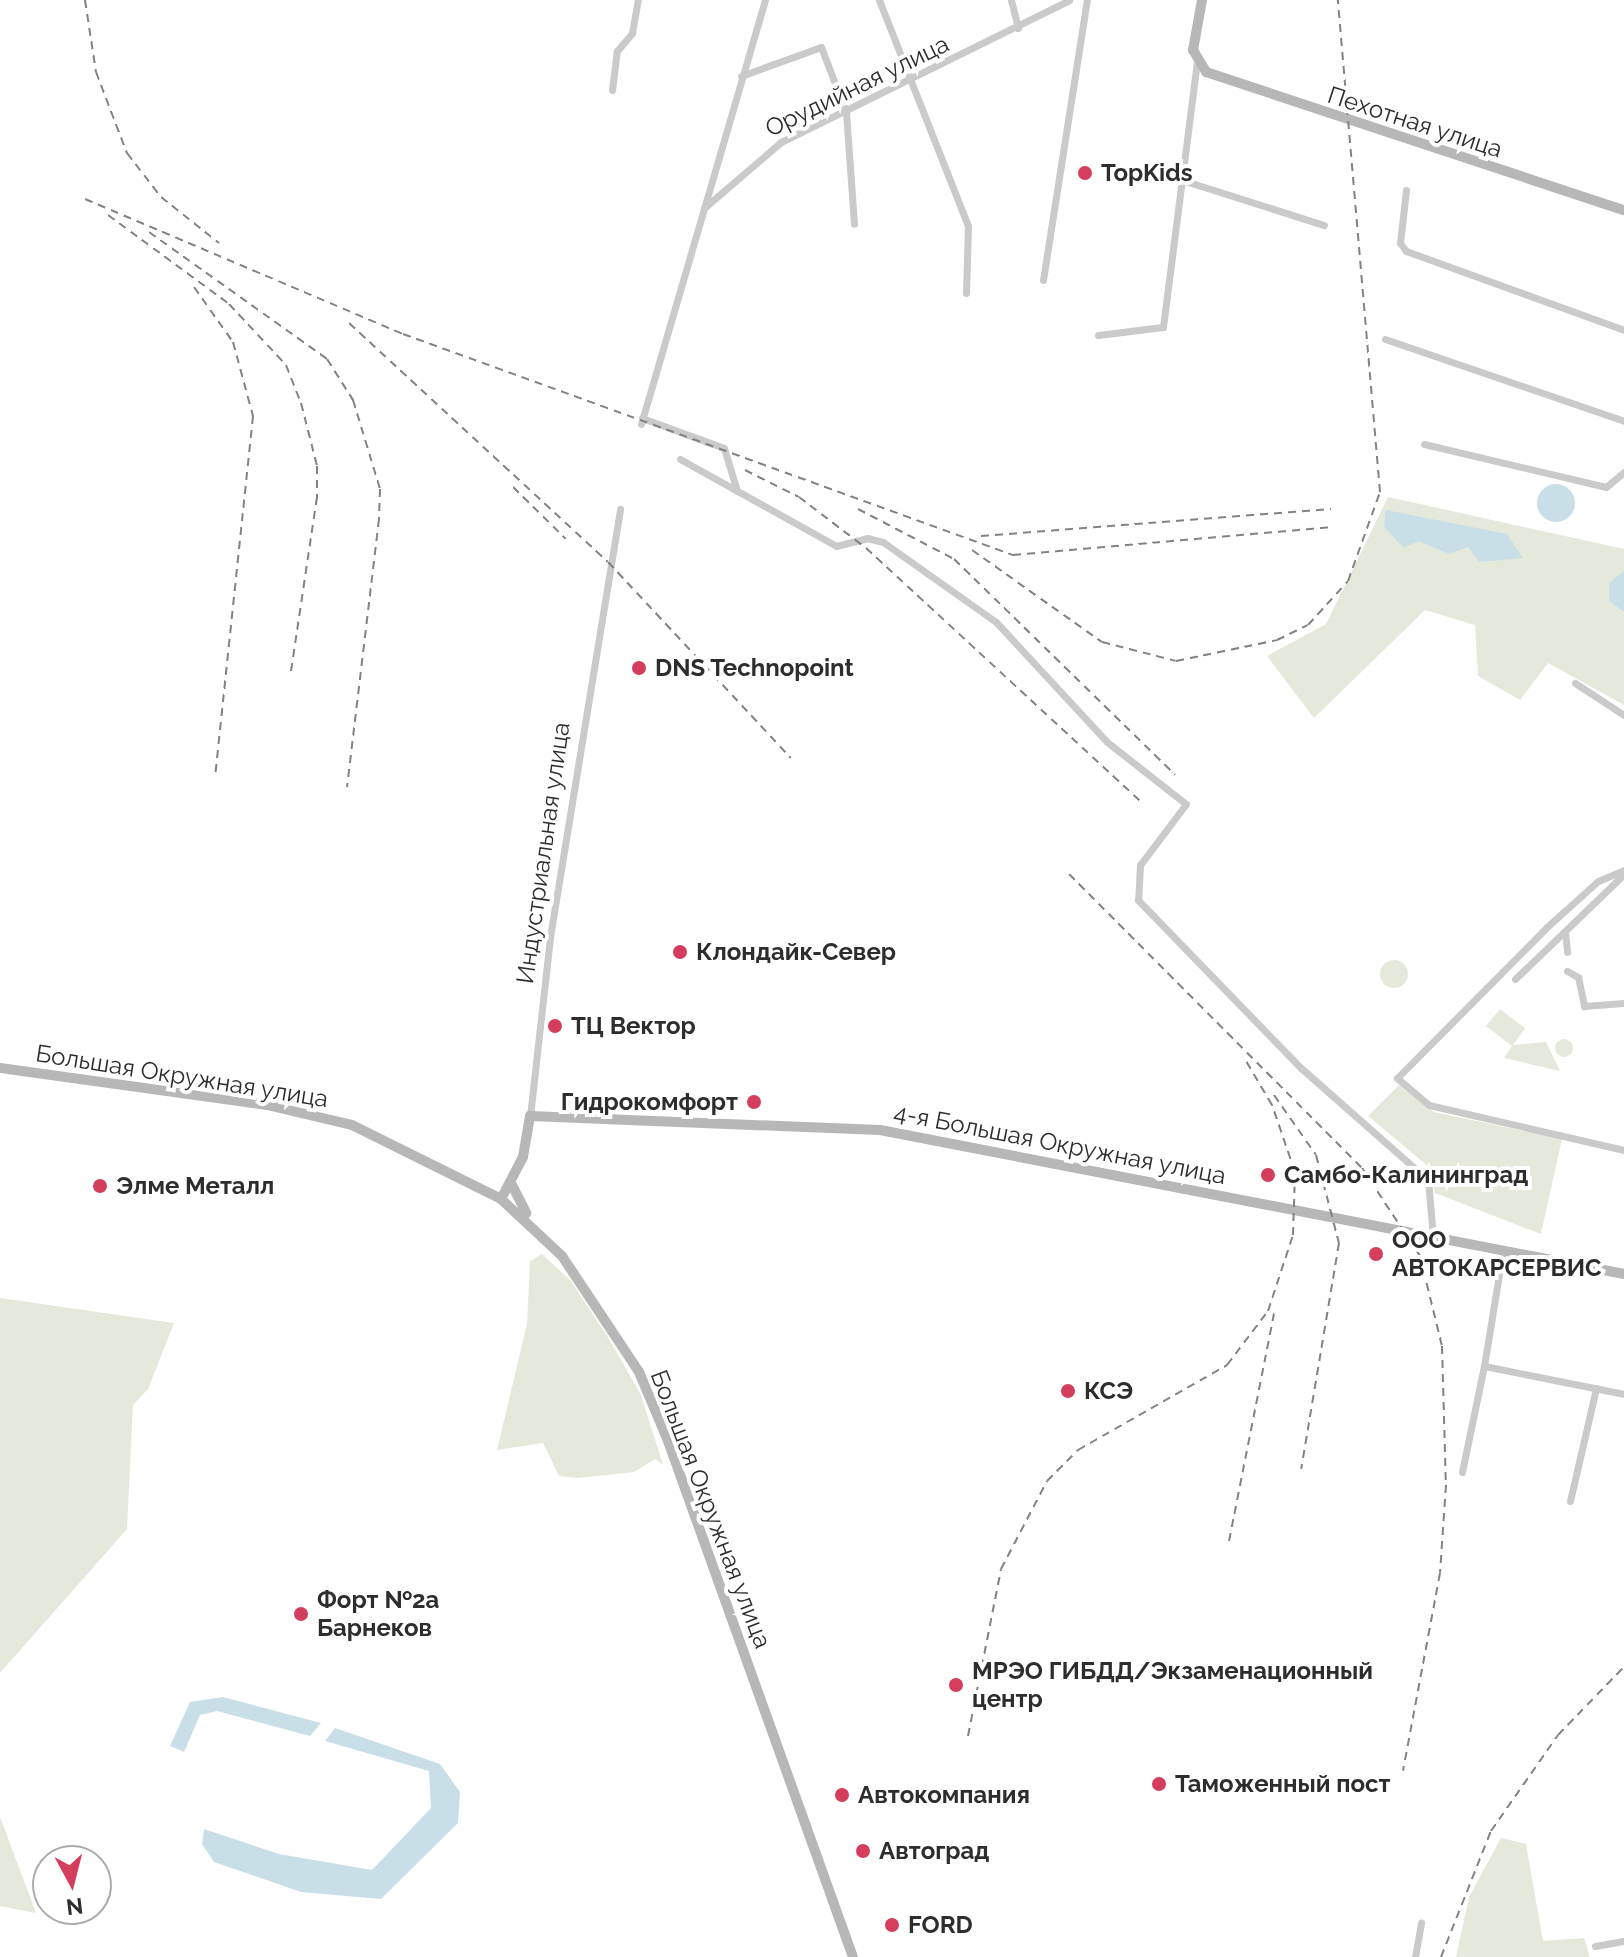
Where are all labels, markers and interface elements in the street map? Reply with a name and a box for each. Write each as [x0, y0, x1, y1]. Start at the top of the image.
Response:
street label: Орудийная улица [760, 29, 954, 143]
street label: Пехотная улица [1324, 80, 1506, 164]
place label: TopKids [1101, 159, 1193, 187]
marker: TopKids [1076, 164, 1094, 182]
place label: DNS Technopoint [655, 654, 854, 682]
marker: DNS Technopoint [630, 659, 648, 677]
street label: Индустриальная улица [510, 720, 576, 986]
place label: Клондайк-Север [696, 938, 896, 966]
marker: Клондайк-Север [671, 943, 689, 961]
place label: ТЦ Вектор [571, 1012, 696, 1040]
marker: ТЦ Вектор [546, 1017, 564, 1035]
street label: Большая Окружная улица [33, 1039, 331, 1113]
place label: Гидрокомфорт [561, 1088, 738, 1116]
marker: Гидрокомфорт [745, 1093, 763, 1111]
street label: 4-я Большая Окружная улица [891, 1098, 1229, 1190]
place label: Самбо-Калининград [1284, 1161, 1528, 1189]
marker: Самбо-Калининград [1259, 1166, 1277, 1184]
place label: Элме Металл [116, 1172, 274, 1200]
marker: Элме Металл [91, 1177, 109, 1195]
place label: ООО АВТОКАРСЕРВИС [1392, 1226, 1602, 1282]
marker: ООО АВТОКАРСЕРВИС [1367, 1245, 1385, 1263]
street label: Большая Окружная улица [644, 1366, 778, 1652]
place label: КСЭ [1084, 1377, 1133, 1405]
marker: КСЭ [1059, 1382, 1077, 1400]
place label: Форт №2а Барнеков [317, 1586, 439, 1642]
marker: Форт №2а Барнеков [292, 1605, 310, 1623]
place label: МРЭО ГИБДД/Экзаменационный центр [972, 1657, 1373, 1713]
marker: МРЭО ГИБДД/Экзаменационный центр [947, 1676, 965, 1694]
place label: Таможенный пост [1175, 1770, 1390, 1798]
marker: Таможенный пост [1150, 1775, 1168, 1793]
place label: Автокомпания [858, 1781, 1030, 1809]
marker: Автокомпания [833, 1786, 851, 1804]
place label: Автоград [879, 1837, 990, 1865]
marker: Автоград [854, 1842, 872, 1860]
north arrow [32, 1845, 112, 1925]
text: N [65, 1893, 85, 1921]
place label: FORD [908, 1911, 973, 1939]
marker: FORD [883, 1916, 901, 1934]

